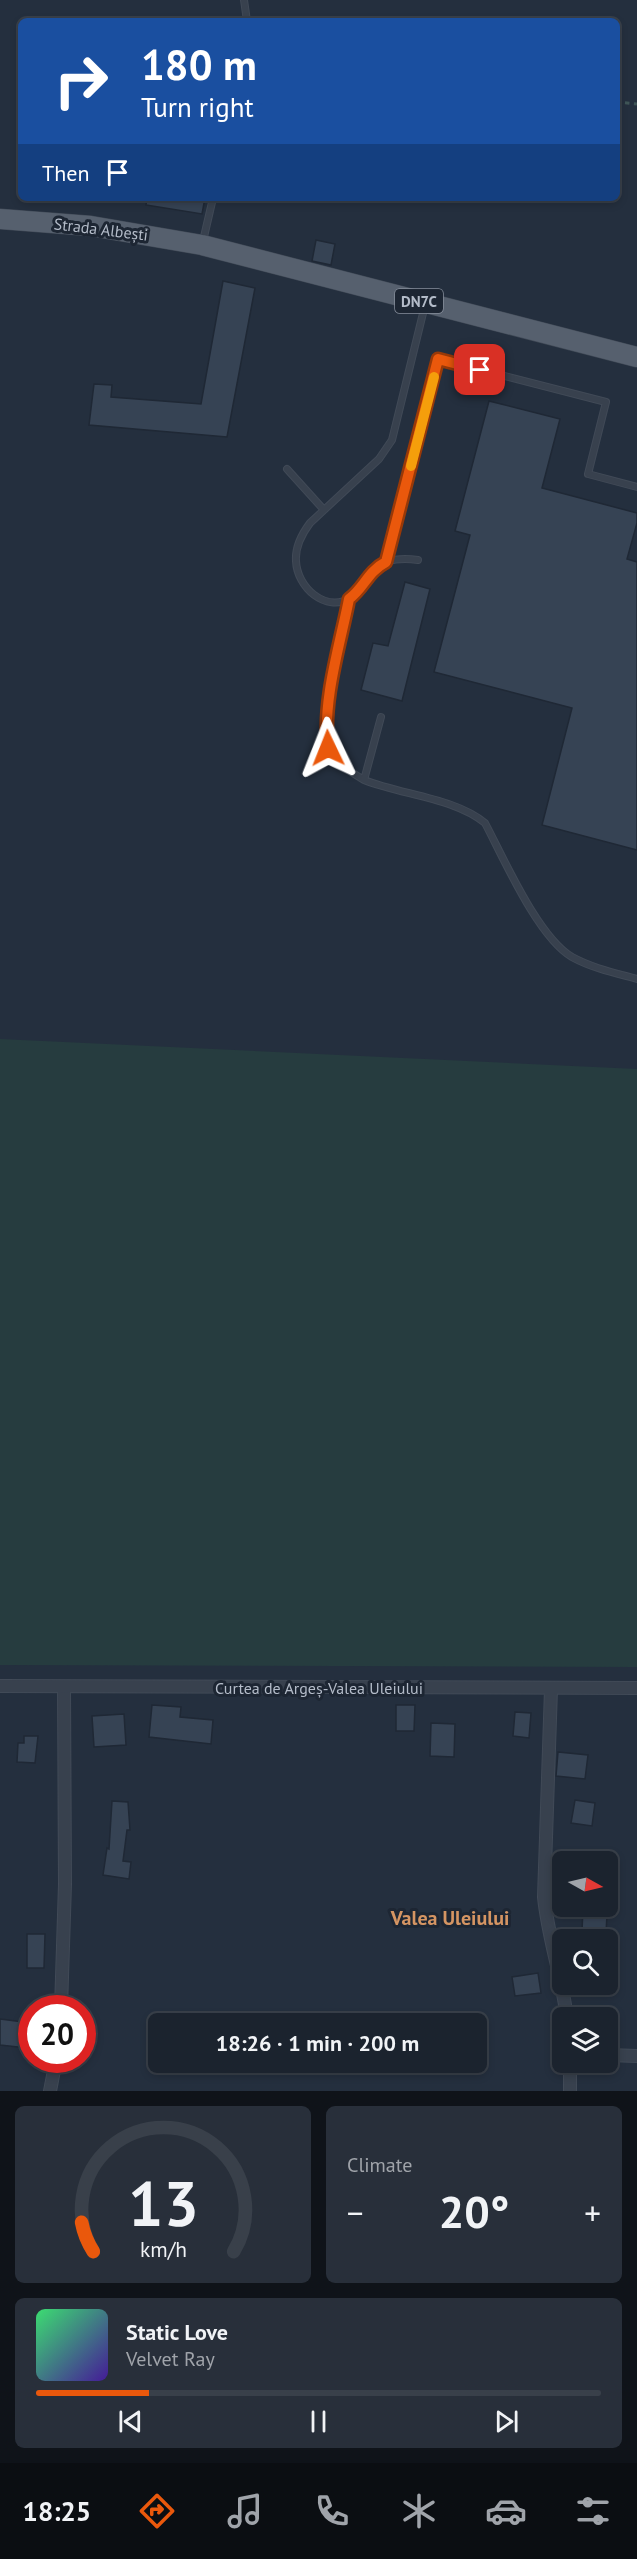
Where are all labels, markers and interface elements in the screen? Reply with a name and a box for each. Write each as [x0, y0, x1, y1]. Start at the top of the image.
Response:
text: 180 m [141, 37, 257, 92]
icon: right [42, 42, 120, 120]
text: Turn right [141, 90, 254, 124]
icon: arrive [101, 156, 134, 189]
text: Then [42, 159, 89, 187]
street label: Strada Albești [53, 213, 149, 245]
road number: DN7C [395, 289, 443, 313]
pin [454, 344, 505, 395]
icon: arrive [463, 353, 496, 386]
position arrow [296, 716, 360, 780]
street label: Curtea de Argeș-Valea Uleiului [215, 1678, 423, 1698]
north arrow [552, 1851, 618, 1917]
map controls [552, 1851, 618, 2073]
district label: Valea Uleiului [390, 1905, 509, 1931]
button: search [552, 1929, 618, 1995]
speed limit sign: 20 [18, 1995, 96, 2073]
button: layers [552, 2007, 618, 2073]
text: 18:26 · 1 min · 200 m [216, 2029, 419, 2057]
text: Climate [347, 2152, 413, 2178]
text: 13 [128, 2162, 198, 2243]
text: 20° [439, 2182, 509, 2240]
text: − [347, 2191, 364, 2234]
text: + [584, 2191, 601, 2234]
text: km/h [139, 2235, 186, 2263]
text: Static Love [126, 2318, 228, 2346]
text: Velvet Ray [126, 2346, 215, 2372]
icon: previous [114, 2405, 147, 2438]
icon: pause [302, 2405, 335, 2438]
icon: next [490, 2405, 523, 2438]
icon: directions [136, 2490, 178, 2532]
icon: music [224, 2490, 266, 2532]
icon: phone [311, 2490, 353, 2532]
icon: climate [398, 2490, 440, 2532]
icon: car [485, 2490, 527, 2532]
icon: filters [572, 2490, 614, 2532]
text: 18:25 [23, 2494, 91, 2528]

